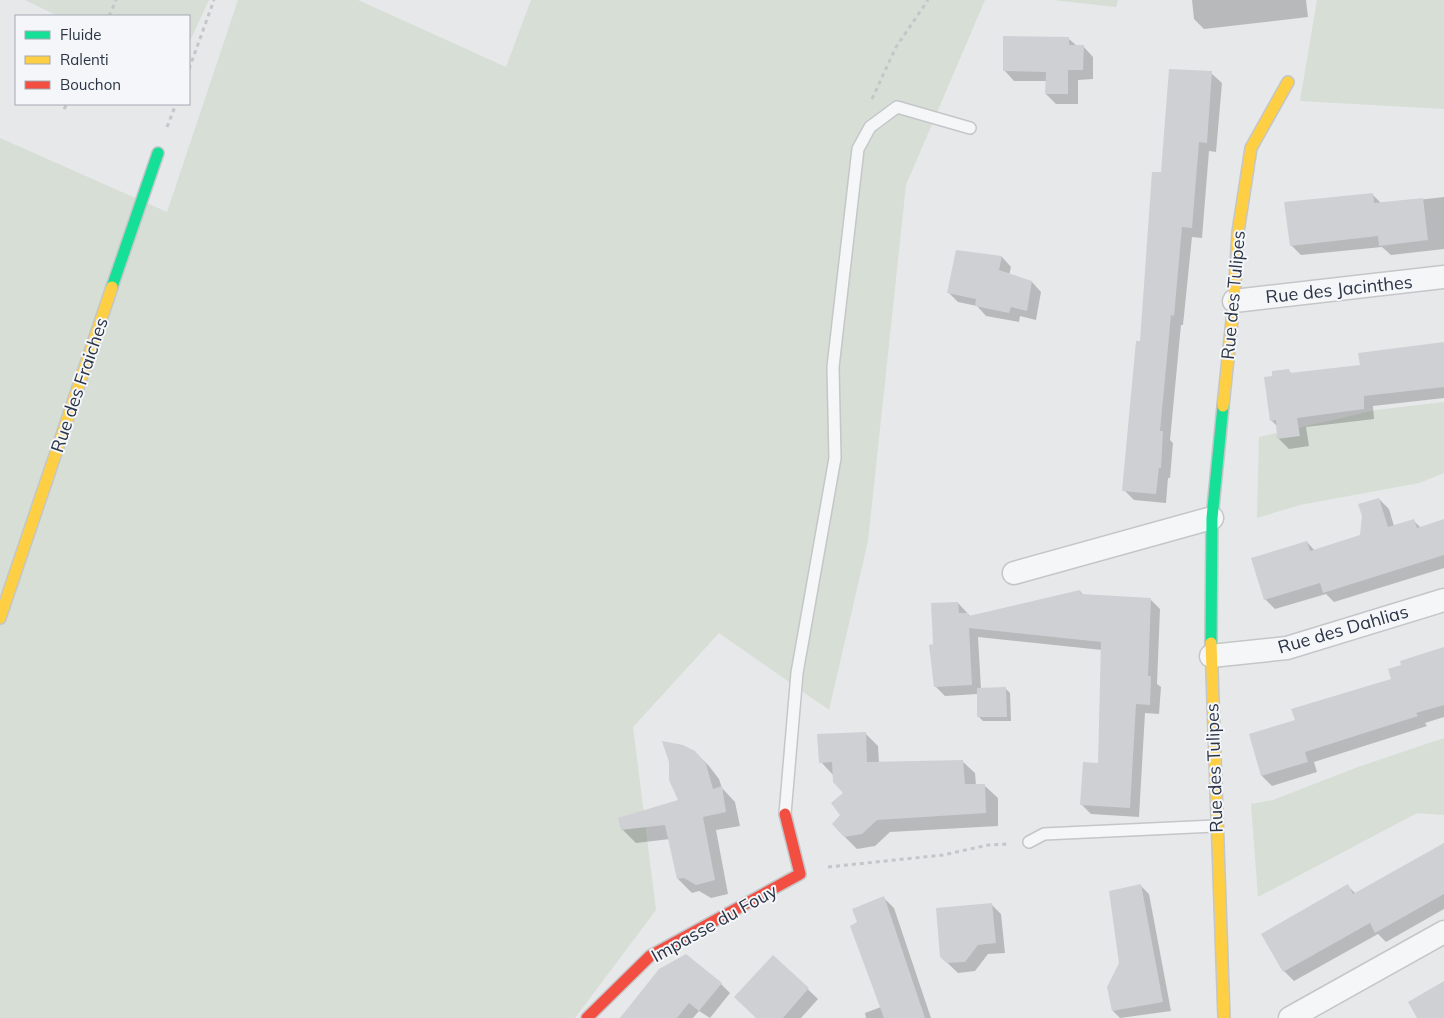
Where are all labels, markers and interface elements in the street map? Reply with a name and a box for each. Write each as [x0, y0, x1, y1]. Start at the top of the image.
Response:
legend [15, 15, 190, 105]
text: Fluide [60, 25, 101, 44]
text: Ralenti [60, 50, 109, 69]
text: Bouchon [60, 75, 121, 94]
street label: Rue des Tulipes [1216, 229, 1250, 361]
street label: Rue des Jacinthes [1264, 270, 1414, 308]
street label: Rue des Fraiches [45, 314, 113, 455]
street label: Rue des Dahlias [1275, 599, 1411, 659]
street label: Rue des Tulipes [1200, 703, 1228, 833]
street label: Impasse du Fouy [647, 879, 781, 967]

